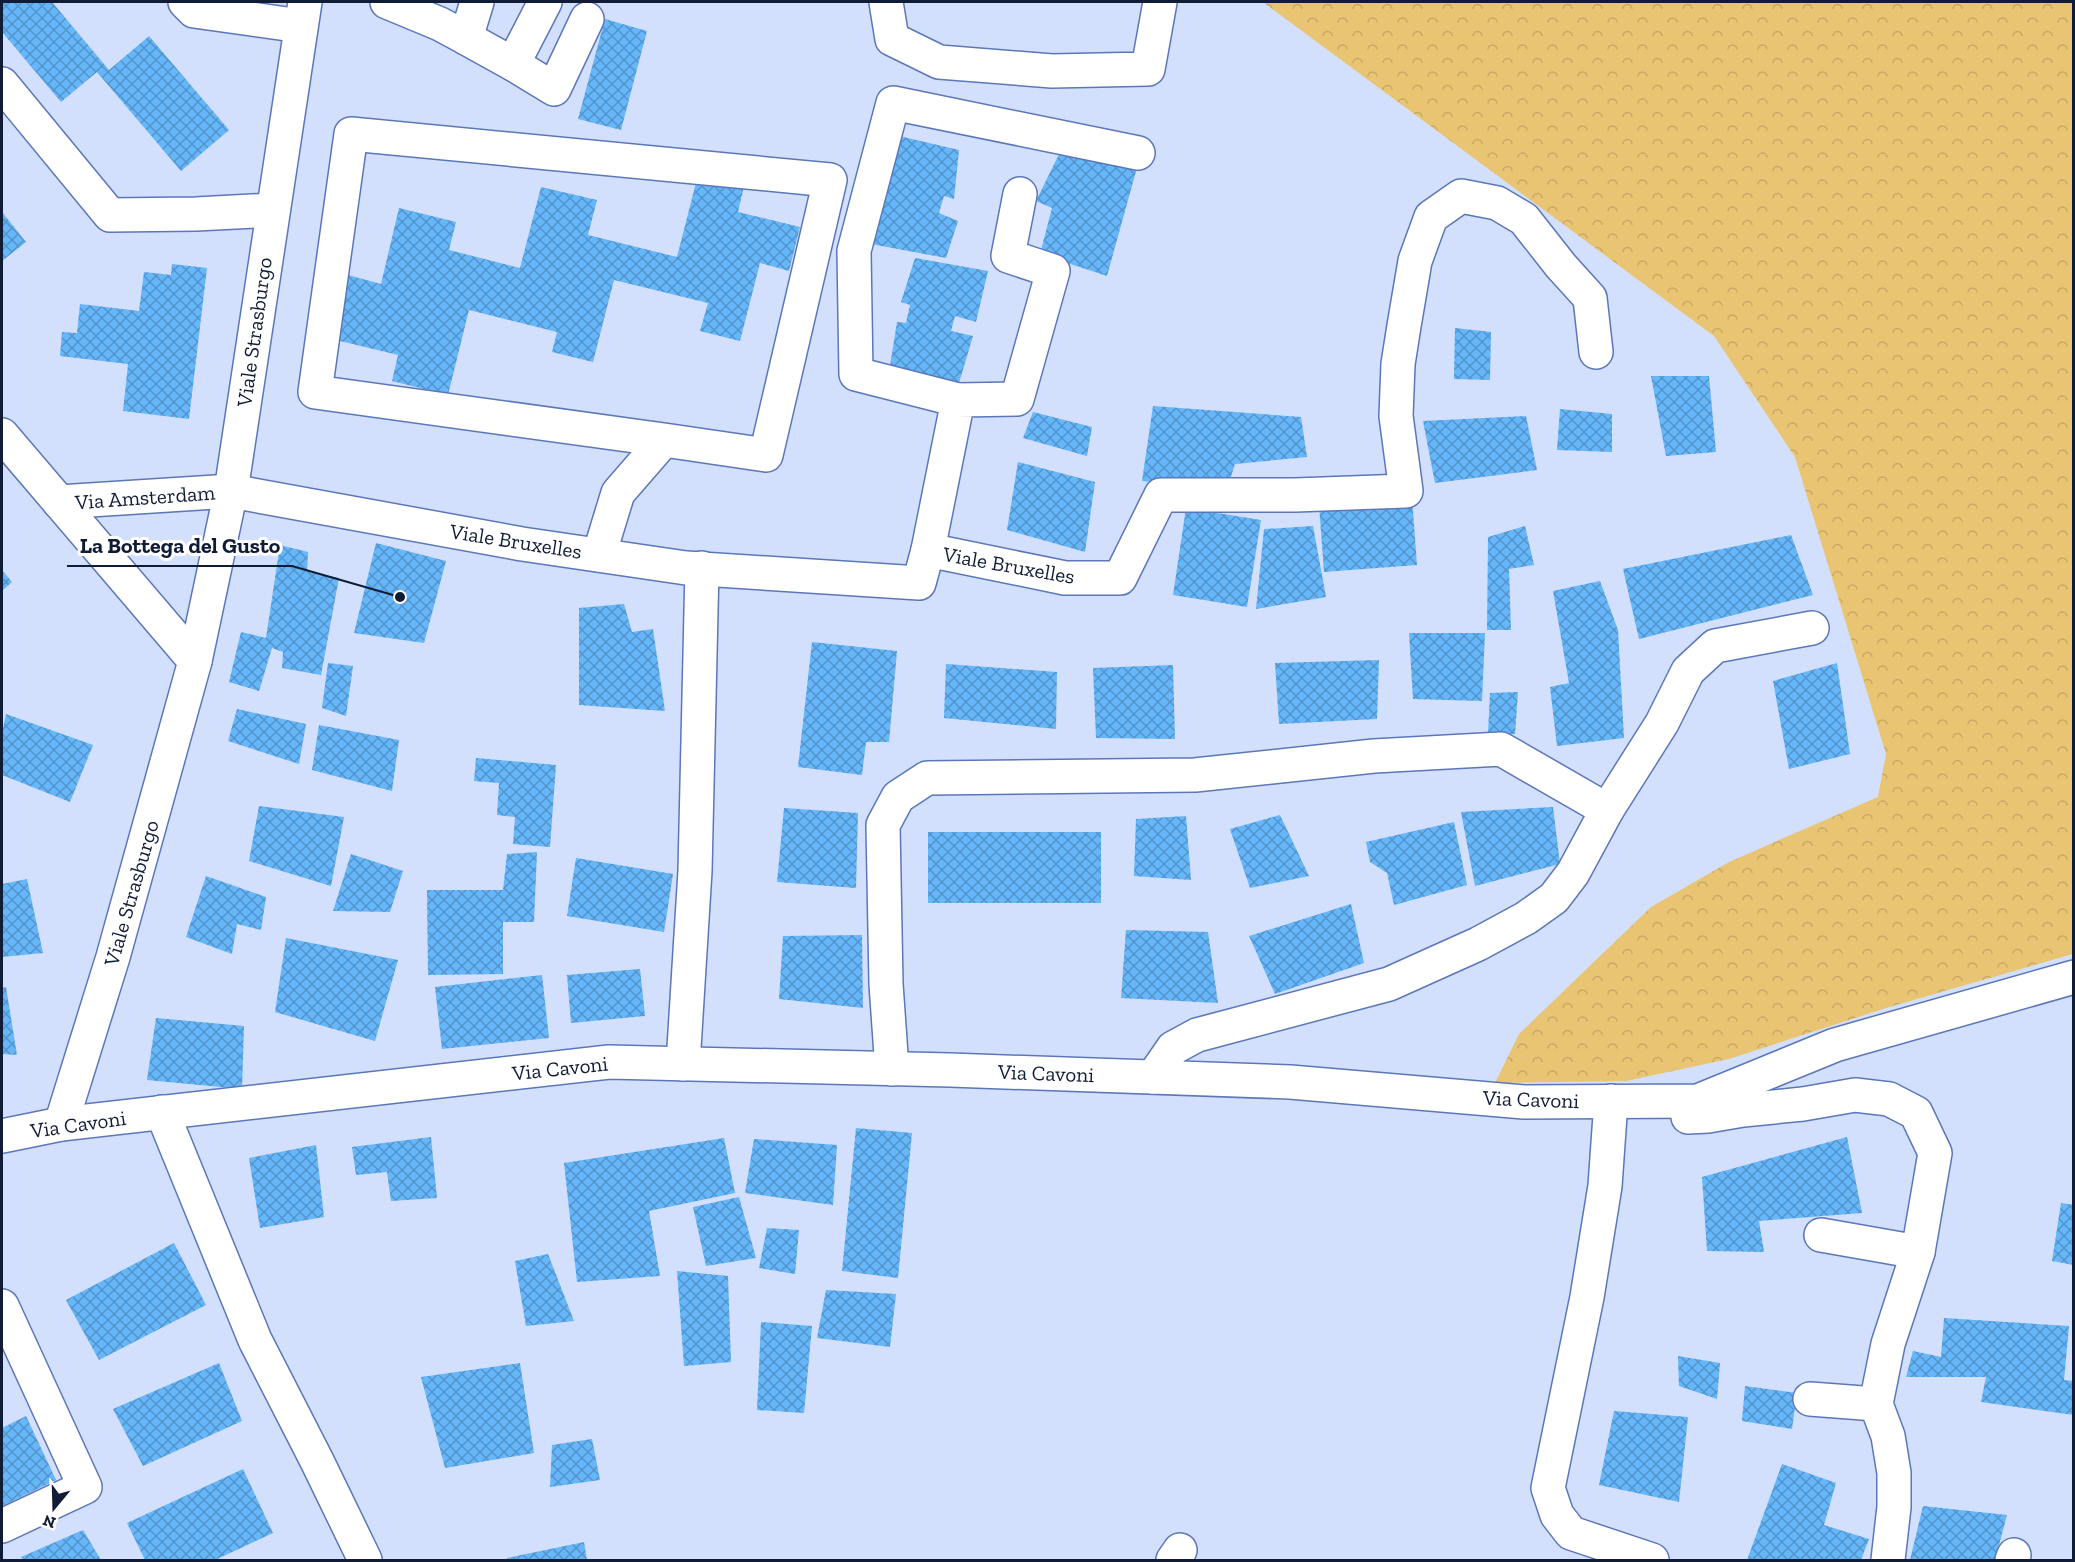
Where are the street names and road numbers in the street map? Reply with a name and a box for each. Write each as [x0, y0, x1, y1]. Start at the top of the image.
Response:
street label: Viale Strasburgo [231, 256, 277, 409]
street label: Via Amsterdam [73, 480, 216, 514]
street label: Viale Bruxelles [447, 518, 584, 564]
street label: Viale Bruxelles [940, 541, 1077, 589]
street label: Viale Strasburgo [98, 817, 164, 970]
street label: Via Cavoni [510, 1051, 609, 1086]
street label: Via Cavoni [996, 1059, 1095, 1087]
street label: Via Cavoni [1481, 1085, 1580, 1113]
street label: Via Cavoni [28, 1105, 128, 1143]

